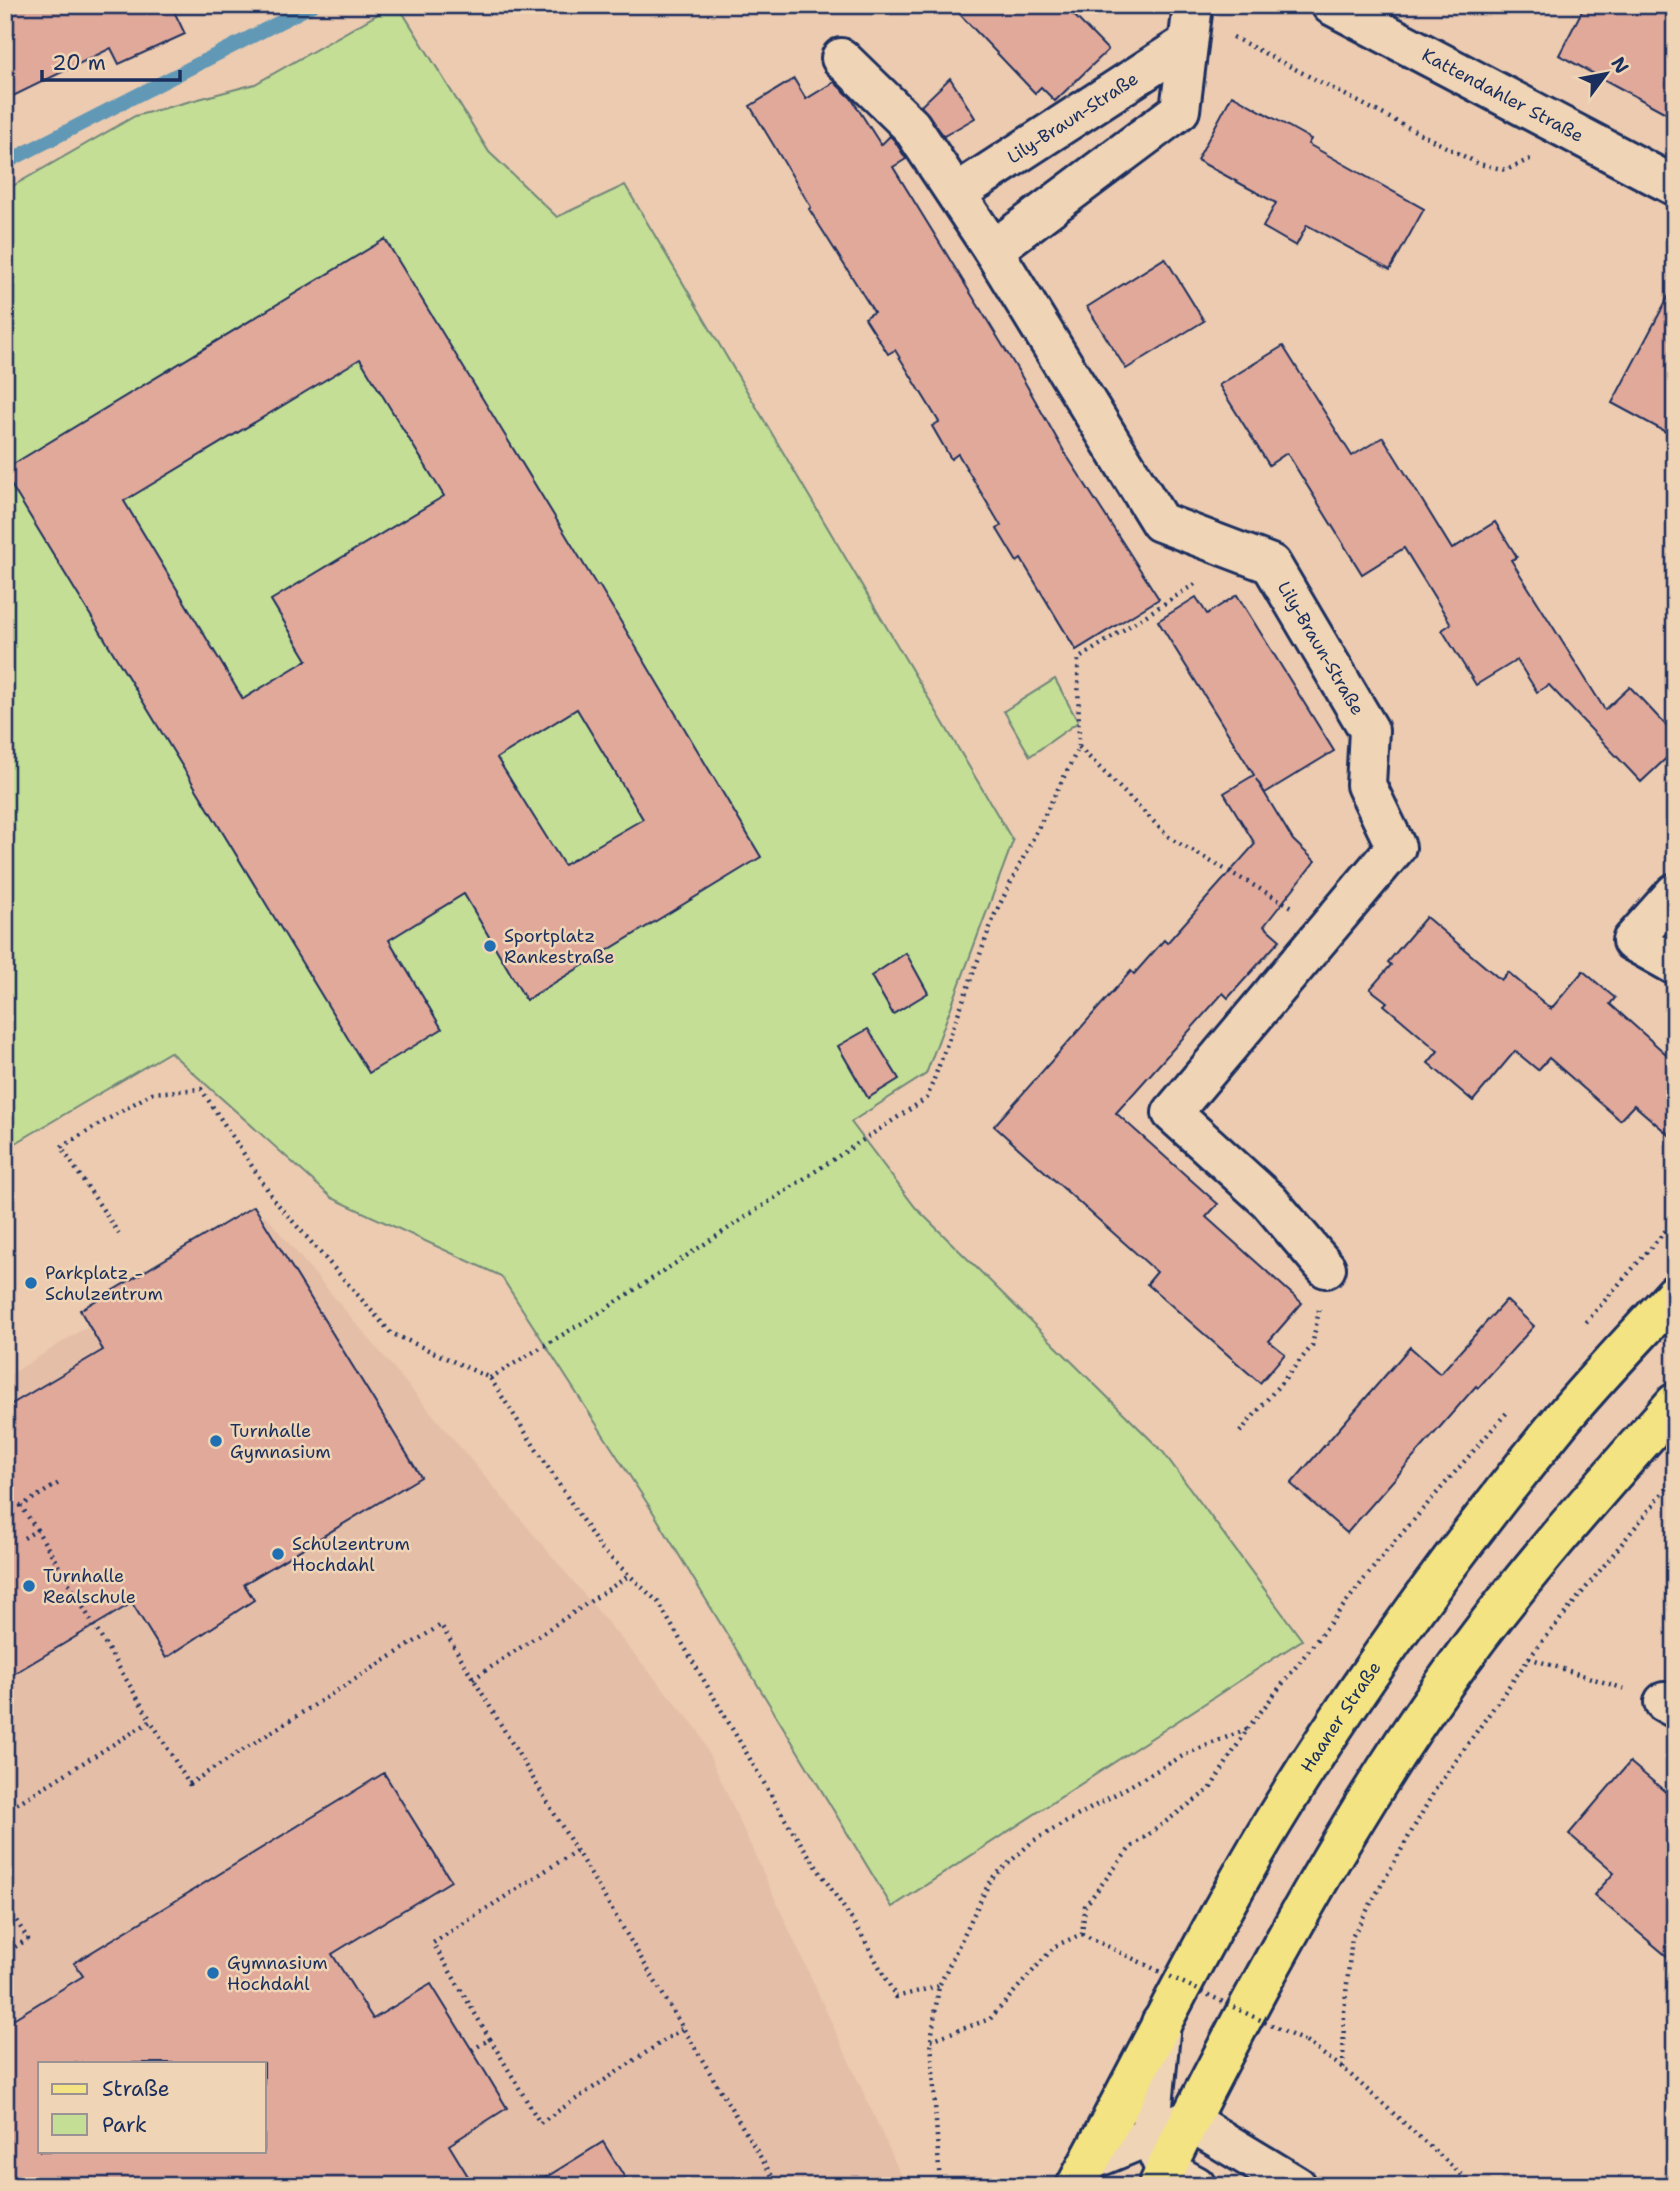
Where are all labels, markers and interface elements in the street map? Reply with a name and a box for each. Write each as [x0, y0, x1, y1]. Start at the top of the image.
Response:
scale bar [42, 38, 180, 82]
north arrow [1572, 38, 1642, 108]
street label: Kattendahler Straße [1418, 43, 1588, 148]
text: 20 m [52, 49, 106, 77]
text: N [1605, 52, 1635, 78]
street label: Lily-Braun-Straße [1003, 66, 1143, 169]
street label: Lily-Braun-Straße [1272, 577, 1370, 720]
place label: Sportplatz Rankestraße [504, 924, 615, 969]
marker: Sportplatz Rankestraße [482, 938, 498, 954]
place label: Parkplatz - Schulzentrum [45, 1261, 163, 1306]
marker: Parkplatz - Schulzentrum [23, 1275, 39, 1291]
place label: Turnhalle Gymnasium [230, 1419, 331, 1464]
marker: Turnhalle Gymnasium [208, 1433, 224, 1449]
place label: Schulzentrum Hochdahl [292, 1532, 410, 1577]
marker: Schulzentrum Hochdahl [270, 1546, 286, 1562]
place label: Turnhalle Realschule [43, 1564, 136, 1609]
marker: Turnhalle Realschule [21, 1578, 37, 1594]
street label: Haaner Straße [1295, 1657, 1386, 1777]
place label: Gymnasium Hochdahl [227, 1951, 328, 1996]
marker: Gymnasium Hochdahl [205, 1965, 221, 1981]
legend [38, 2062, 266, 2152]
text: Straße [102, 2075, 170, 2103]
text: Park [102, 2111, 147, 2139]

